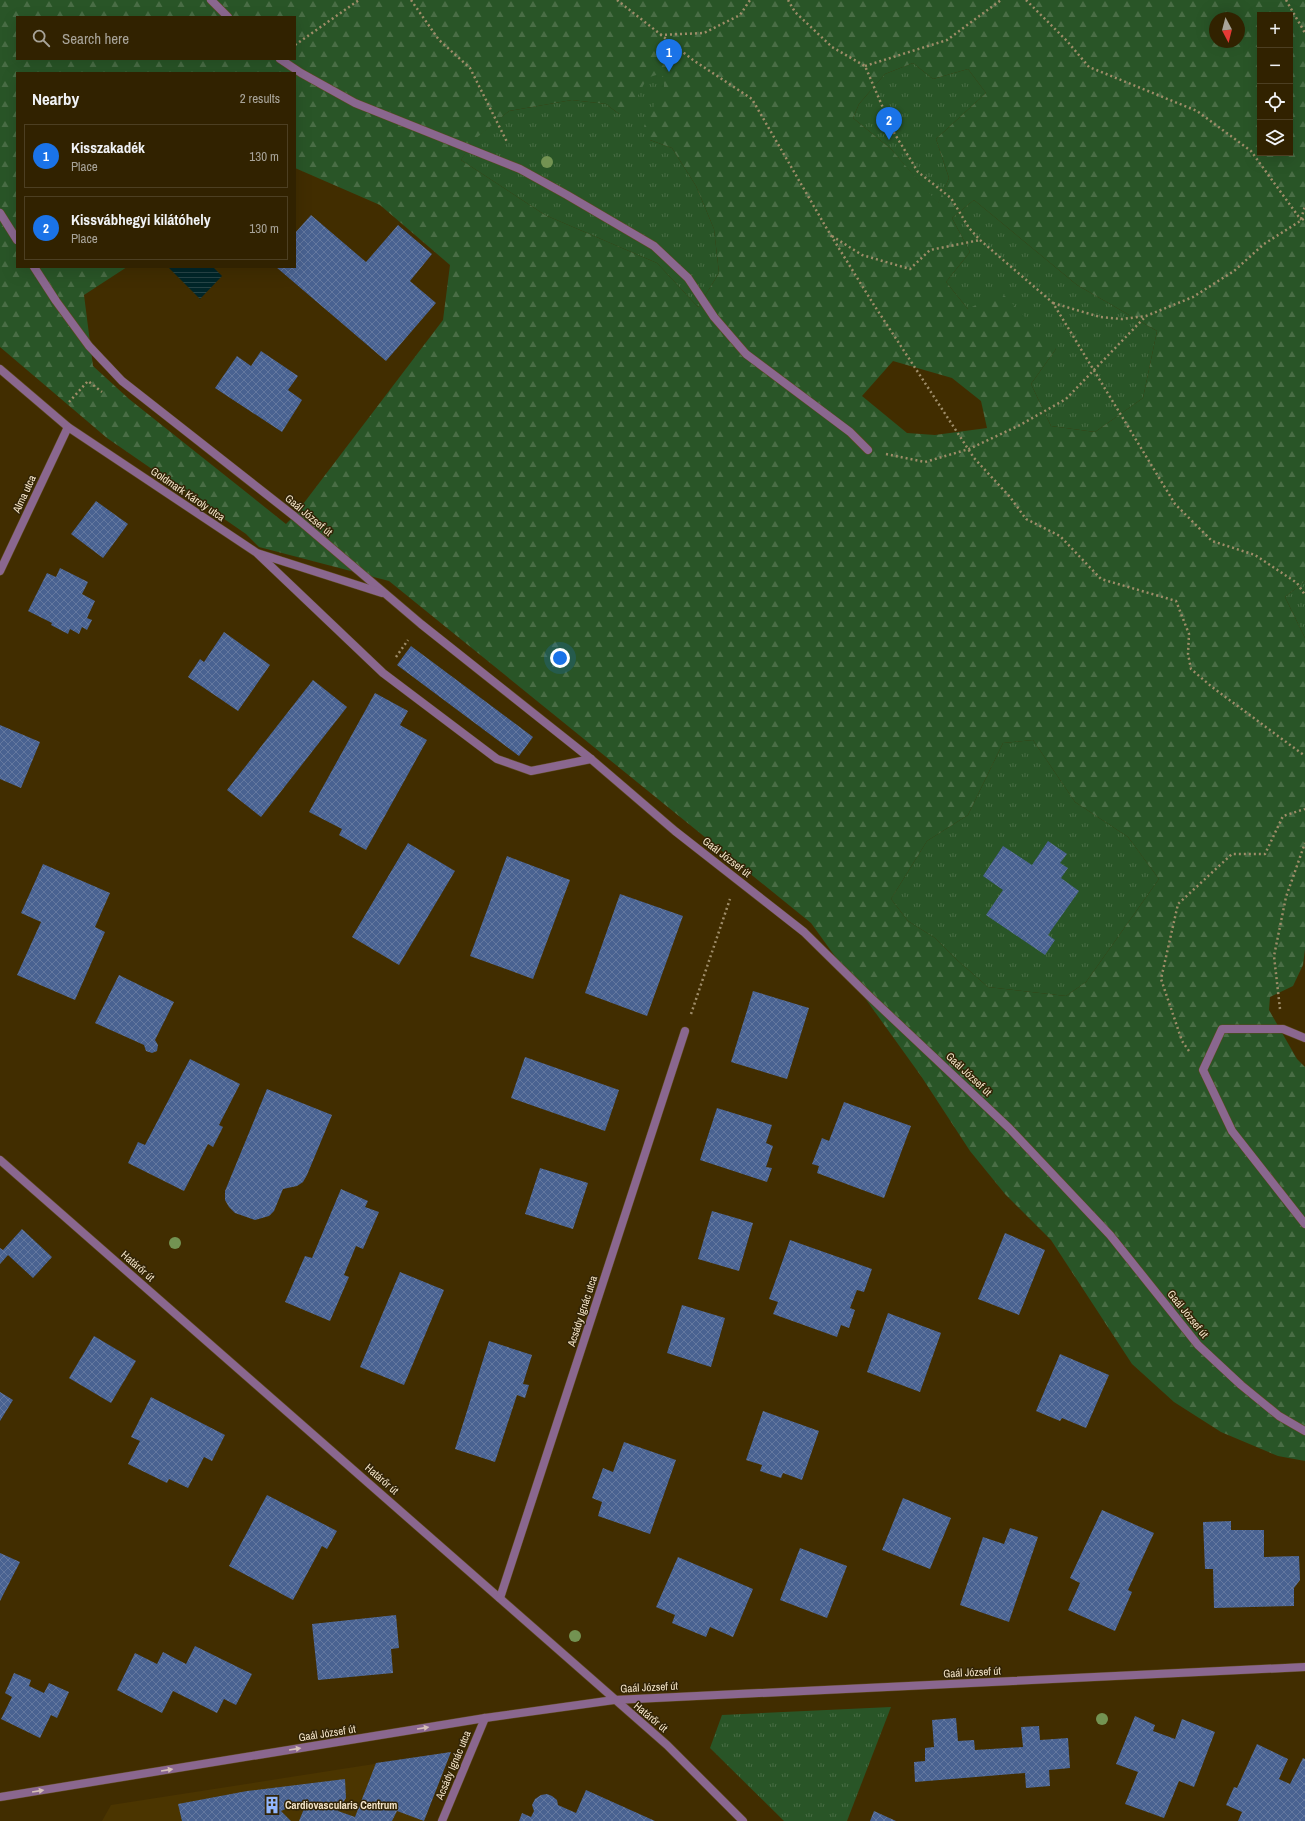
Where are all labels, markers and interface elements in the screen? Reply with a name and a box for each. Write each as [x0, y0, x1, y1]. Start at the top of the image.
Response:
north arrow [1209, 12, 1245, 48]
map controls [1257, 12, 1293, 156]
button: + [1257, 12, 1293, 48]
search box [16, 16, 296, 60]
icon: search [30, 27, 52, 49]
text: Search here [62, 28, 129, 49]
pin: 1 [656, 39, 682, 72]
button: − [1257, 48, 1293, 84]
button: locate [1257, 84, 1293, 120]
text: Nearby [32, 87, 79, 110]
text: 2 results [240, 90, 280, 107]
pin: 2 [876, 107, 902, 140]
button: layers [1257, 120, 1293, 156]
text: Kisszakadék [71, 137, 145, 158]
text: 1 [43, 148, 49, 165]
text: 130 m [249, 148, 279, 165]
text: Place [71, 158, 98, 175]
text: Kissvábhegyi kilátóhely [71, 209, 210, 230]
text: 2 [43, 220, 49, 237]
text: 130 m [249, 220, 279, 237]
text: Place [71, 230, 98, 247]
street label: Goldmark Károly utca [148, 464, 228, 524]
street label: Alma utca [9, 473, 39, 516]
street label: Gaál József út [282, 491, 336, 539]
your location [550, 648, 570, 668]
street label: Gaál József út [700, 834, 754, 881]
street label: Gaál József út [943, 1049, 995, 1099]
street label: Határőr út [118, 1248, 158, 1285]
street label: Acsády Ignác utca [564, 1274, 600, 1349]
street label: Gaál József út [1164, 1287, 1212, 1341]
street label: Határőr út [362, 1461, 402, 1498]
street label: Gaál József út [943, 1663, 1002, 1680]
street label: Gaál József út [620, 1678, 679, 1695]
street label: Határőr út [631, 1699, 671, 1736]
street label: Gaál József út [297, 1721, 357, 1744]
one-way arrow [417, 1725, 430, 1731]
street label: Acsády Ignác utca [432, 1728, 474, 1803]
one-way arrow [289, 1746, 301, 1752]
one-way arrow [161, 1767, 173, 1773]
one-way arrow [32, 1788, 45, 1794]
building icon: Cardiovascularis Centrum [262, 1795, 282, 1815]
place label: Cardiovascularis Centrum [285, 1798, 397, 1812]

